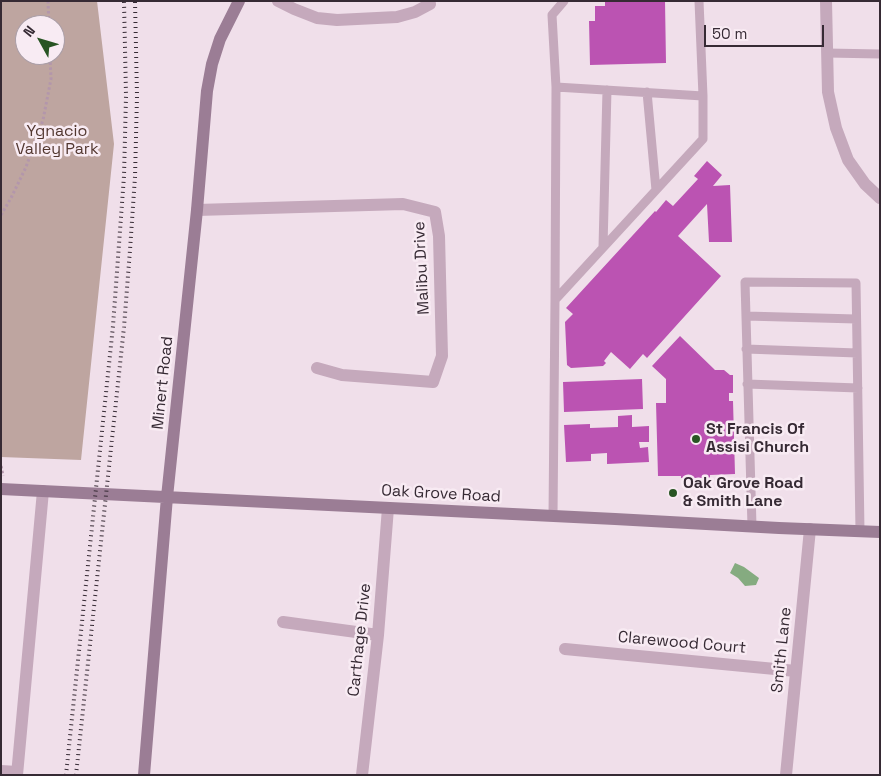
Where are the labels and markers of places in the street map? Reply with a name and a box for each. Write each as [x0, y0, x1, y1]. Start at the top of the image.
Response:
place label: St Francis Of Assisi Church [706, 420, 809, 458]
marker: St Francis Of Assisi Church [690, 433, 702, 445]
place label: Oak Grove Road & Smith Lane [683, 474, 803, 512]
marker: Oak Grove Road & Smith Lane [667, 487, 679, 499]

